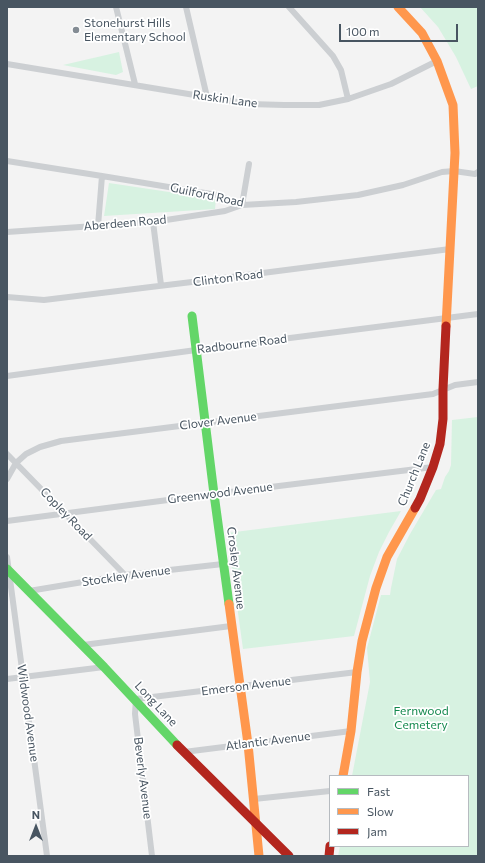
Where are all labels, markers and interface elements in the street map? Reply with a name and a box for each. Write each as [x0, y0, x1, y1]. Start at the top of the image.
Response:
place label: Stonehurst Hills Elementary School [84, 16, 186, 44]
scale bar [341, 16, 460, 42]
text: 100 m [346, 24, 380, 38]
marker: Stonehurst Hills Elementary School [71, 25, 81, 35]
street label: Ruskin Lane [192, 87, 258, 111]
street label: Guilford Road [169, 180, 245, 210]
street label: Aberdeen Road [83, 212, 167, 234]
street label: Clinton Road [192, 267, 264, 289]
street label: Radbourne Road [196, 331, 288, 357]
street label: Clover Avenue [179, 409, 257, 433]
street label: Church Lane [395, 440, 433, 508]
street label: Greenwood Avenue [167, 479, 273, 507]
street label: Copley Road [37, 484, 95, 544]
street label: Crosley Avenue [224, 526, 248, 610]
street label: Stockley Avenue [81, 563, 171, 589]
street label: Wildwood Avenue [14, 663, 42, 763]
street label: Emerson Avenue [200, 673, 292, 699]
street label: Long Lane [132, 679, 180, 729]
park label: Fernwood Cemetery [393, 704, 449, 732]
street label: Atlantic Avenue [225, 729, 311, 753]
street label: Beverly Avenue [131, 736, 155, 820]
legend [329, 775, 469, 847]
text: Fast [367, 784, 390, 798]
text: Slow [367, 804, 394, 818]
north arrow [16, 807, 56, 847]
text: N [32, 808, 40, 821]
text: Jam [367, 824, 387, 838]

